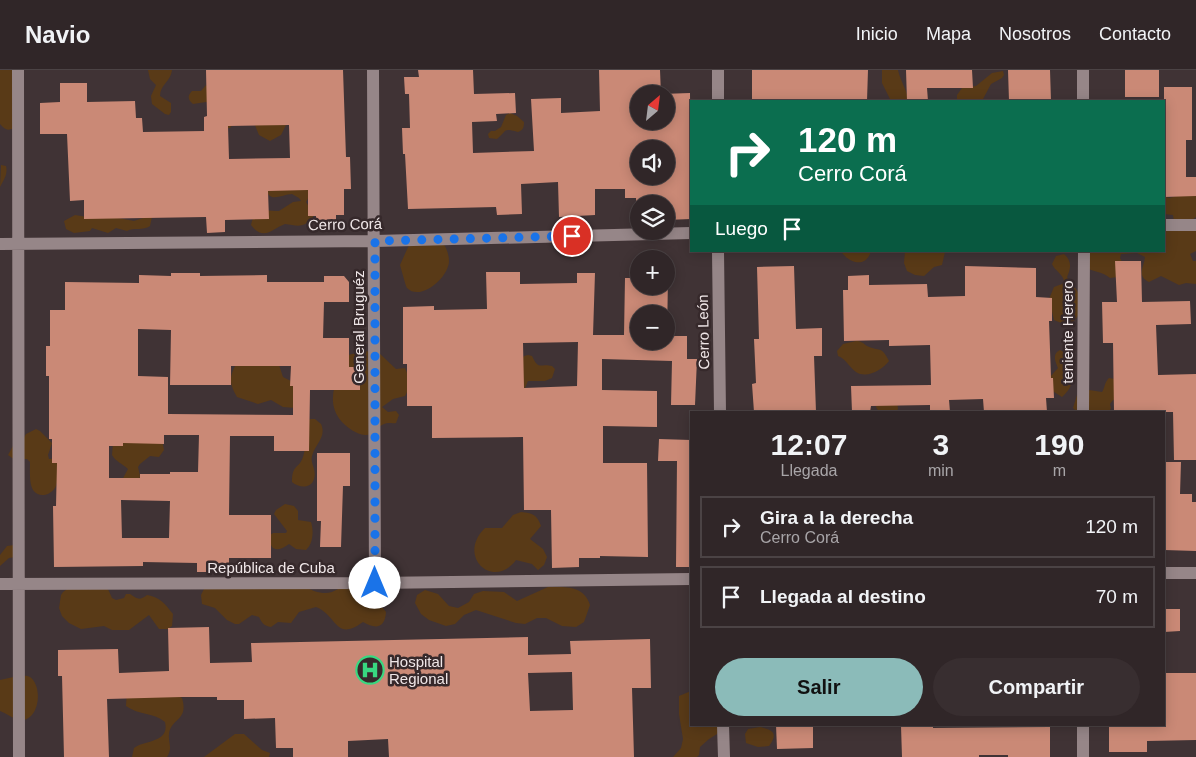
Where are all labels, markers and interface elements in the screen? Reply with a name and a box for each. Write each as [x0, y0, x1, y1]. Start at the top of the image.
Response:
text: Navio [25, 21, 90, 48]
text: Inicio [856, 24, 898, 44]
text: Mapa [926, 24, 971, 44]
text: Nosotros [999, 24, 1071, 44]
text: Contacto [1099, 24, 1171, 44]
north arrow [630, 85, 675, 130]
map controls [630, 85, 675, 350]
icon: right [715, 120, 780, 185]
text: 120 m [798, 120, 897, 159]
button: sound [630, 140, 675, 185]
text: Cerro Corá [798, 161, 907, 186]
button: layers [630, 195, 675, 240]
street label: Cerro Corá [308, 215, 383, 233]
pin [551, 215, 593, 257]
icon: arrive [778, 215, 806, 243]
text: Luego [715, 218, 768, 239]
icon: arrive [558, 222, 586, 250]
button: + [630, 250, 675, 295]
street label: General Bruguéz [350, 270, 367, 384]
street label: teniente Herero [1059, 280, 1076, 384]
street label: Cerro León [694, 294, 712, 370]
button: − [630, 305, 675, 350]
text: 12:07 [771, 428, 847, 461]
text: 3 [932, 428, 949, 461]
text: 190 [1034, 428, 1084, 461]
text: Llegada [780, 462, 837, 479]
text: min [928, 462, 954, 479]
text: m [1053, 462, 1066, 479]
text: Gira a la derecha [760, 507, 913, 528]
icon: right [717, 513, 745, 541]
text: 120 m [1085, 516, 1138, 537]
text: Cerro Corá [760, 529, 839, 546]
position arrow [348, 556, 400, 608]
street label: República de Cuba [207, 559, 335, 576]
icon: arrive [717, 583, 745, 611]
text: Llegada al destino [760, 586, 926, 607]
text: 70 m [1096, 586, 1138, 607]
place label: Hospital Regional [389, 653, 448, 687]
hospital icon: Hospital Regional [355, 655, 385, 685]
button: Salir [715, 658, 923, 716]
button: Compartir [933, 658, 1140, 716]

